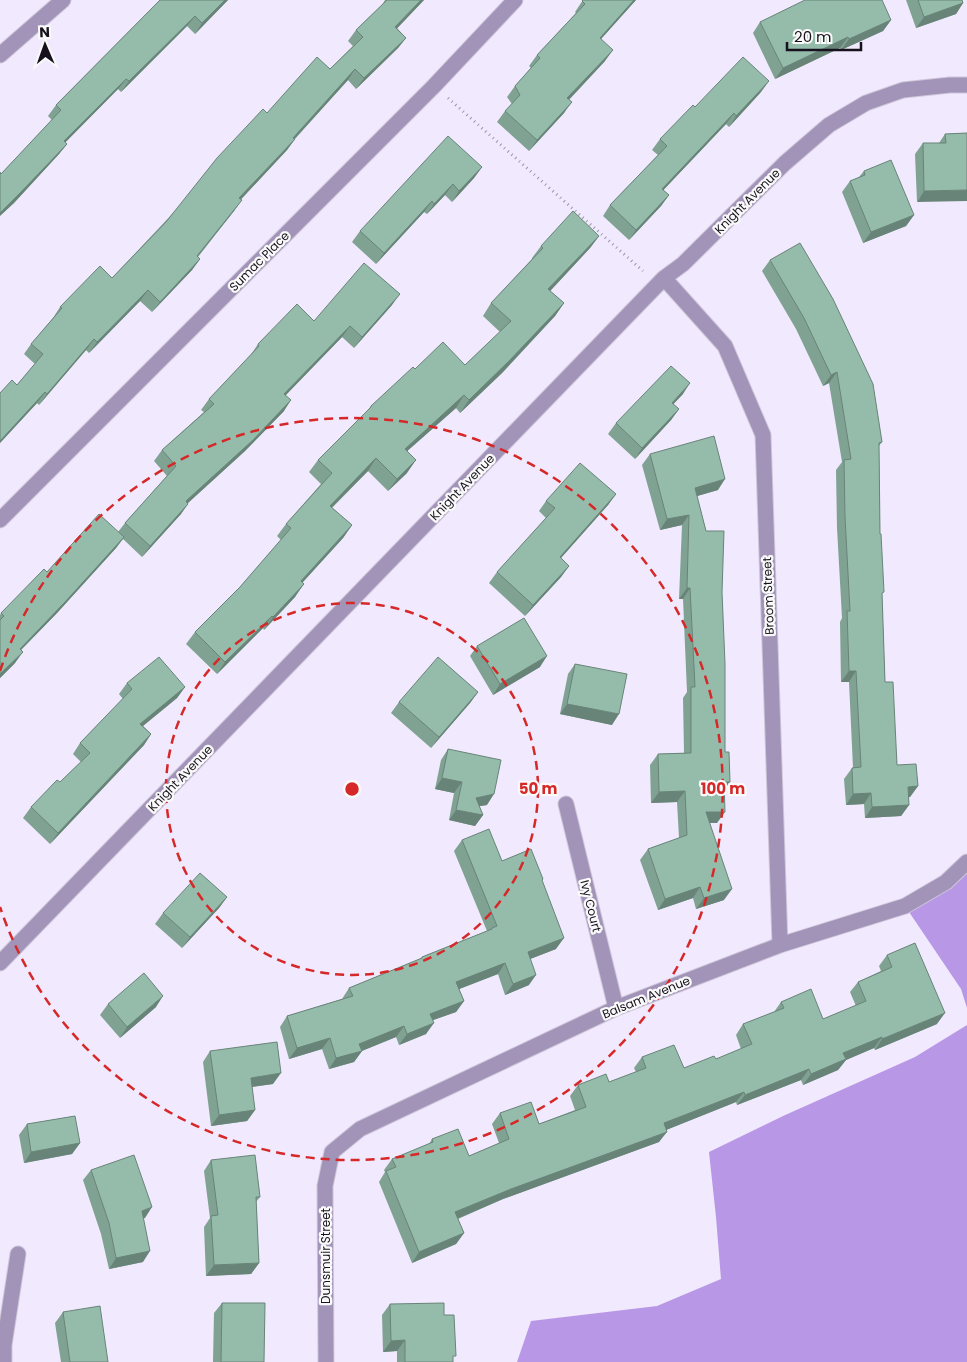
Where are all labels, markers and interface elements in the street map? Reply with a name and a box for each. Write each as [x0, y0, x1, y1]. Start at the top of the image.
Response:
north arrow [20, 20, 70, 70]
scale bar [787, 20, 861, 52]
text: N [39, 22, 50, 42]
text: 20 m [794, 26, 832, 47]
street label: Knight Avenue [710, 164, 784, 238]
street label: Sumac Place [225, 227, 293, 295]
street label: Knight Avenue [426, 450, 498, 524]
street label: Broom Street [758, 557, 778, 635]
street label: Knight Avenue [144, 741, 216, 815]
text: 50 m [519, 778, 557, 799]
text: 100 m [701, 778, 745, 799]
centre of rings [343, 780, 361, 798]
street label: Ivy Court [576, 878, 606, 934]
street label: Balsam Avenue [600, 972, 692, 1022]
street label: Dunsmuir Street [317, 1208, 334, 1304]

